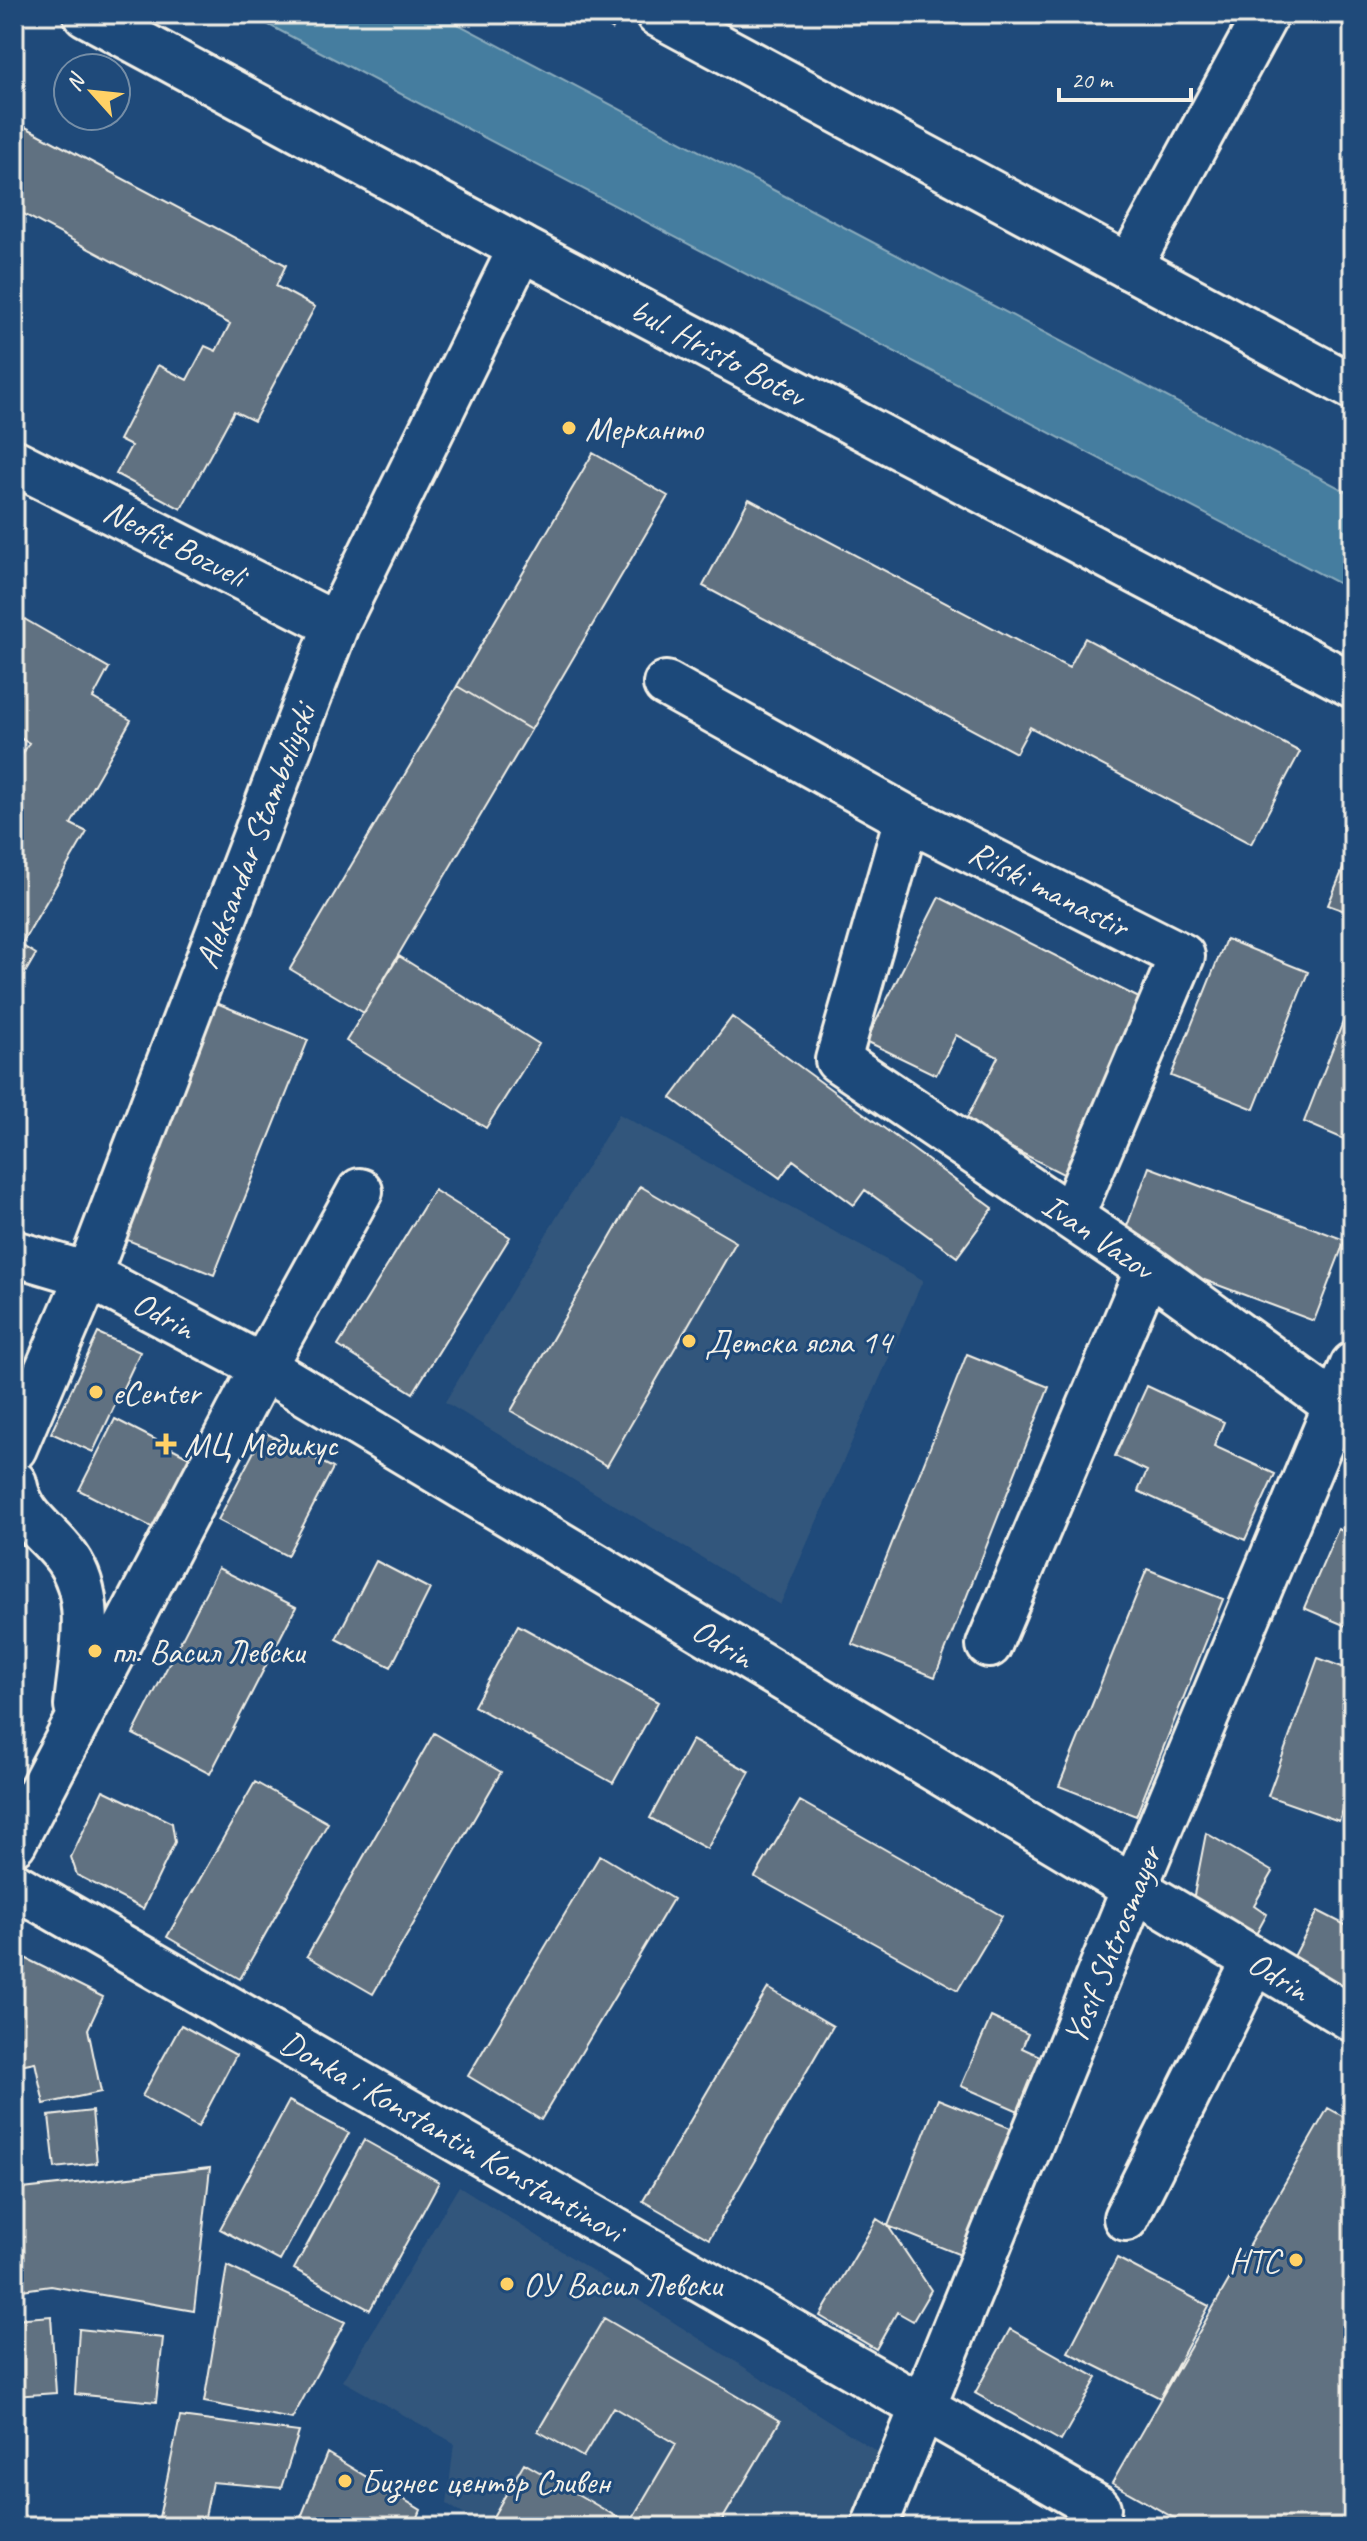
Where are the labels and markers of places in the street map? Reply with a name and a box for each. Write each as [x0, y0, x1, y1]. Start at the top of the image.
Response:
place label: Мерканто [585, 407, 705, 450]
marker: Мерканто [560, 419, 578, 437]
place label: Детска ясла 14 [705, 1320, 895, 1363]
marker: Детска ясла 14 [680, 1332, 698, 1350]
place label: eCenter [112, 1371, 203, 1414]
marker: eCenter [87, 1383, 105, 1401]
place label: МЦ Медикус [184, 1423, 339, 1466]
marker: МЦ Медикус [155, 1433, 177, 1455]
place label: пл. Васил Левски [111, 1630, 307, 1673]
marker: пл. Васил Левски [86, 1642, 104, 1660]
place label: НТС [1229, 2239, 1284, 2282]
marker: НТС [1287, 2251, 1305, 2269]
place label: ОУ Васил Левски [523, 2263, 724, 2306]
marker: ОУ Васил Левски [498, 2275, 516, 2293]
place label: Бизнес център Сливен [361, 2460, 612, 2503]
marker: Бизнес център Сливен [336, 2472, 354, 2490]

